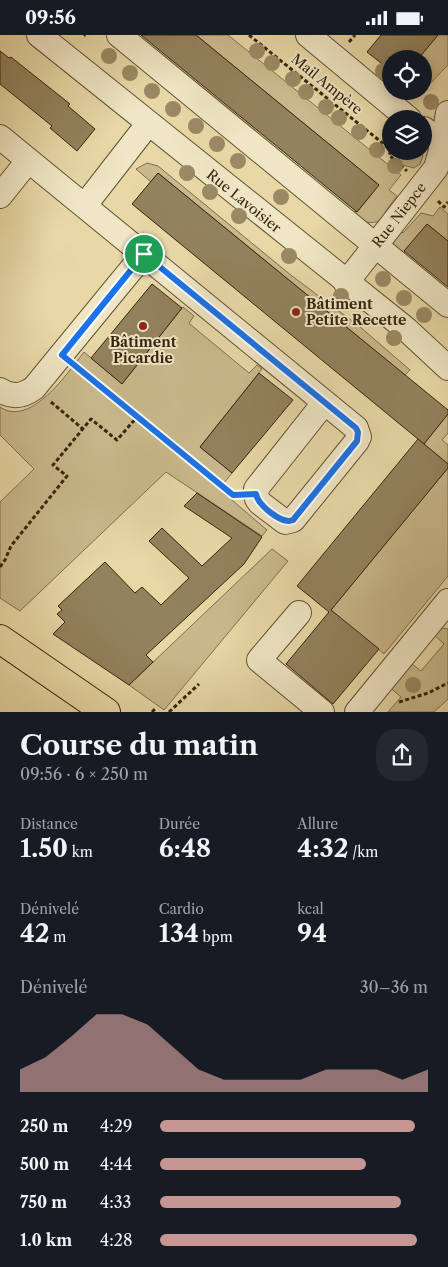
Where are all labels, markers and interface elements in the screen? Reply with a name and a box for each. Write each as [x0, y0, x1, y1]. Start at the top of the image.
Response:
text: 09:56 [25, 6, 76, 29]
street label: Mail Ampère [288, 50, 366, 118]
map controls [382, 50, 432, 160]
button: locate [382, 50, 432, 100]
button: layers [382, 110, 432, 160]
street label: Rue Lavoisier [203, 165, 285, 237]
street label: Rue Niepce [368, 179, 430, 251]
pin [123, 233, 165, 275]
icon: arrive [130, 240, 158, 268]
place label: Bâtiment Petite Recette [306, 295, 407, 329]
marker: Bâtiment Petite Recette [290, 306, 302, 318]
marker: Bâtiment Picardie [137, 320, 149, 332]
place label: Bâtiment Picardie [110, 333, 177, 367]
text: Course du matin [20, 728, 258, 762]
button: share [376, 729, 428, 781]
text: 09:56 · 6 × 250 m [20, 764, 148, 784]
text: Distance [20, 815, 78, 833]
text: Durée [159, 815, 200, 833]
text: Allure [297, 815, 338, 833]
text: 1.50 [20, 833, 68, 864]
text: 6:48 [159, 833, 211, 864]
text: 4:32 [297, 833, 348, 864]
text: km [68, 843, 93, 861]
text: /km [348, 843, 378, 861]
text: Dénivelé [20, 900, 79, 918]
text: Cardio [159, 900, 204, 918]
text: kcal [297, 900, 324, 918]
text: 42 [20, 918, 50, 949]
text: 134 [159, 918, 199, 949]
text: 94 [297, 918, 327, 949]
text: m [50, 928, 66, 946]
text: bpm [199, 928, 233, 946]
text: Dénivelé [20, 977, 88, 997]
text: 30–36 m [360, 977, 428, 997]
text: 250 m [20, 1116, 68, 1136]
text: 4:29 [100, 1116, 132, 1136]
text: 500 m [20, 1154, 69, 1174]
text: 4:44 [100, 1154, 132, 1174]
text: 750 m [20, 1192, 67, 1212]
text: 4:33 [100, 1192, 131, 1212]
text: 1.0 km [20, 1230, 72, 1250]
text: 4:28 [100, 1230, 132, 1250]

